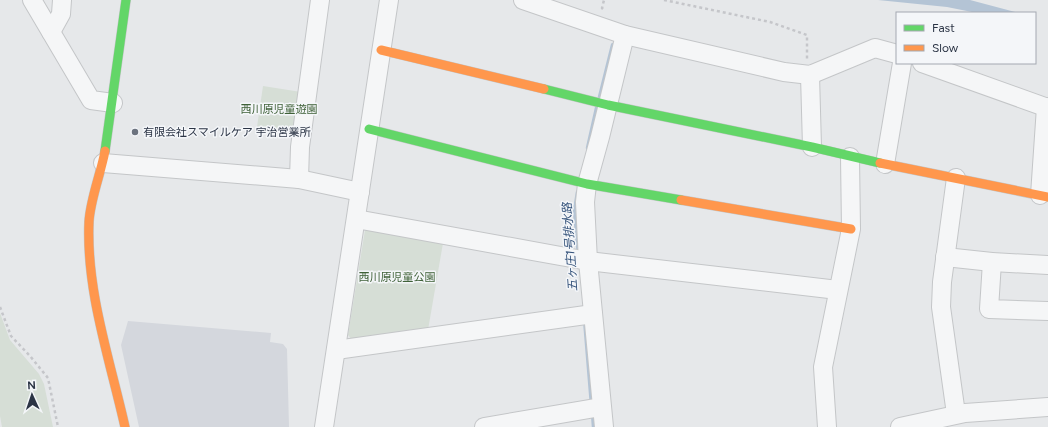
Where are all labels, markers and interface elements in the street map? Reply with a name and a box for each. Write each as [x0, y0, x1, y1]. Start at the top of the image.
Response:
legend [896, 12, 1036, 64]
text: Fast [932, 21, 955, 35]
text: Slow [932, 41, 959, 55]
park label: 西川原児童遊園 [241, 103, 318, 116]
place label: 有限会社スマイルケア 宇治営業所 [143, 126, 311, 139]
marker: 有限会社スマイルケア 宇治営業所 [130, 127, 140, 137]
water label: 五ヶ庄1号排水路 [560, 201, 580, 292]
park label: 西川原児童公園 [359, 271, 436, 284]
north arrow [12, 375, 52, 415]
text: N [27, 379, 36, 392]

